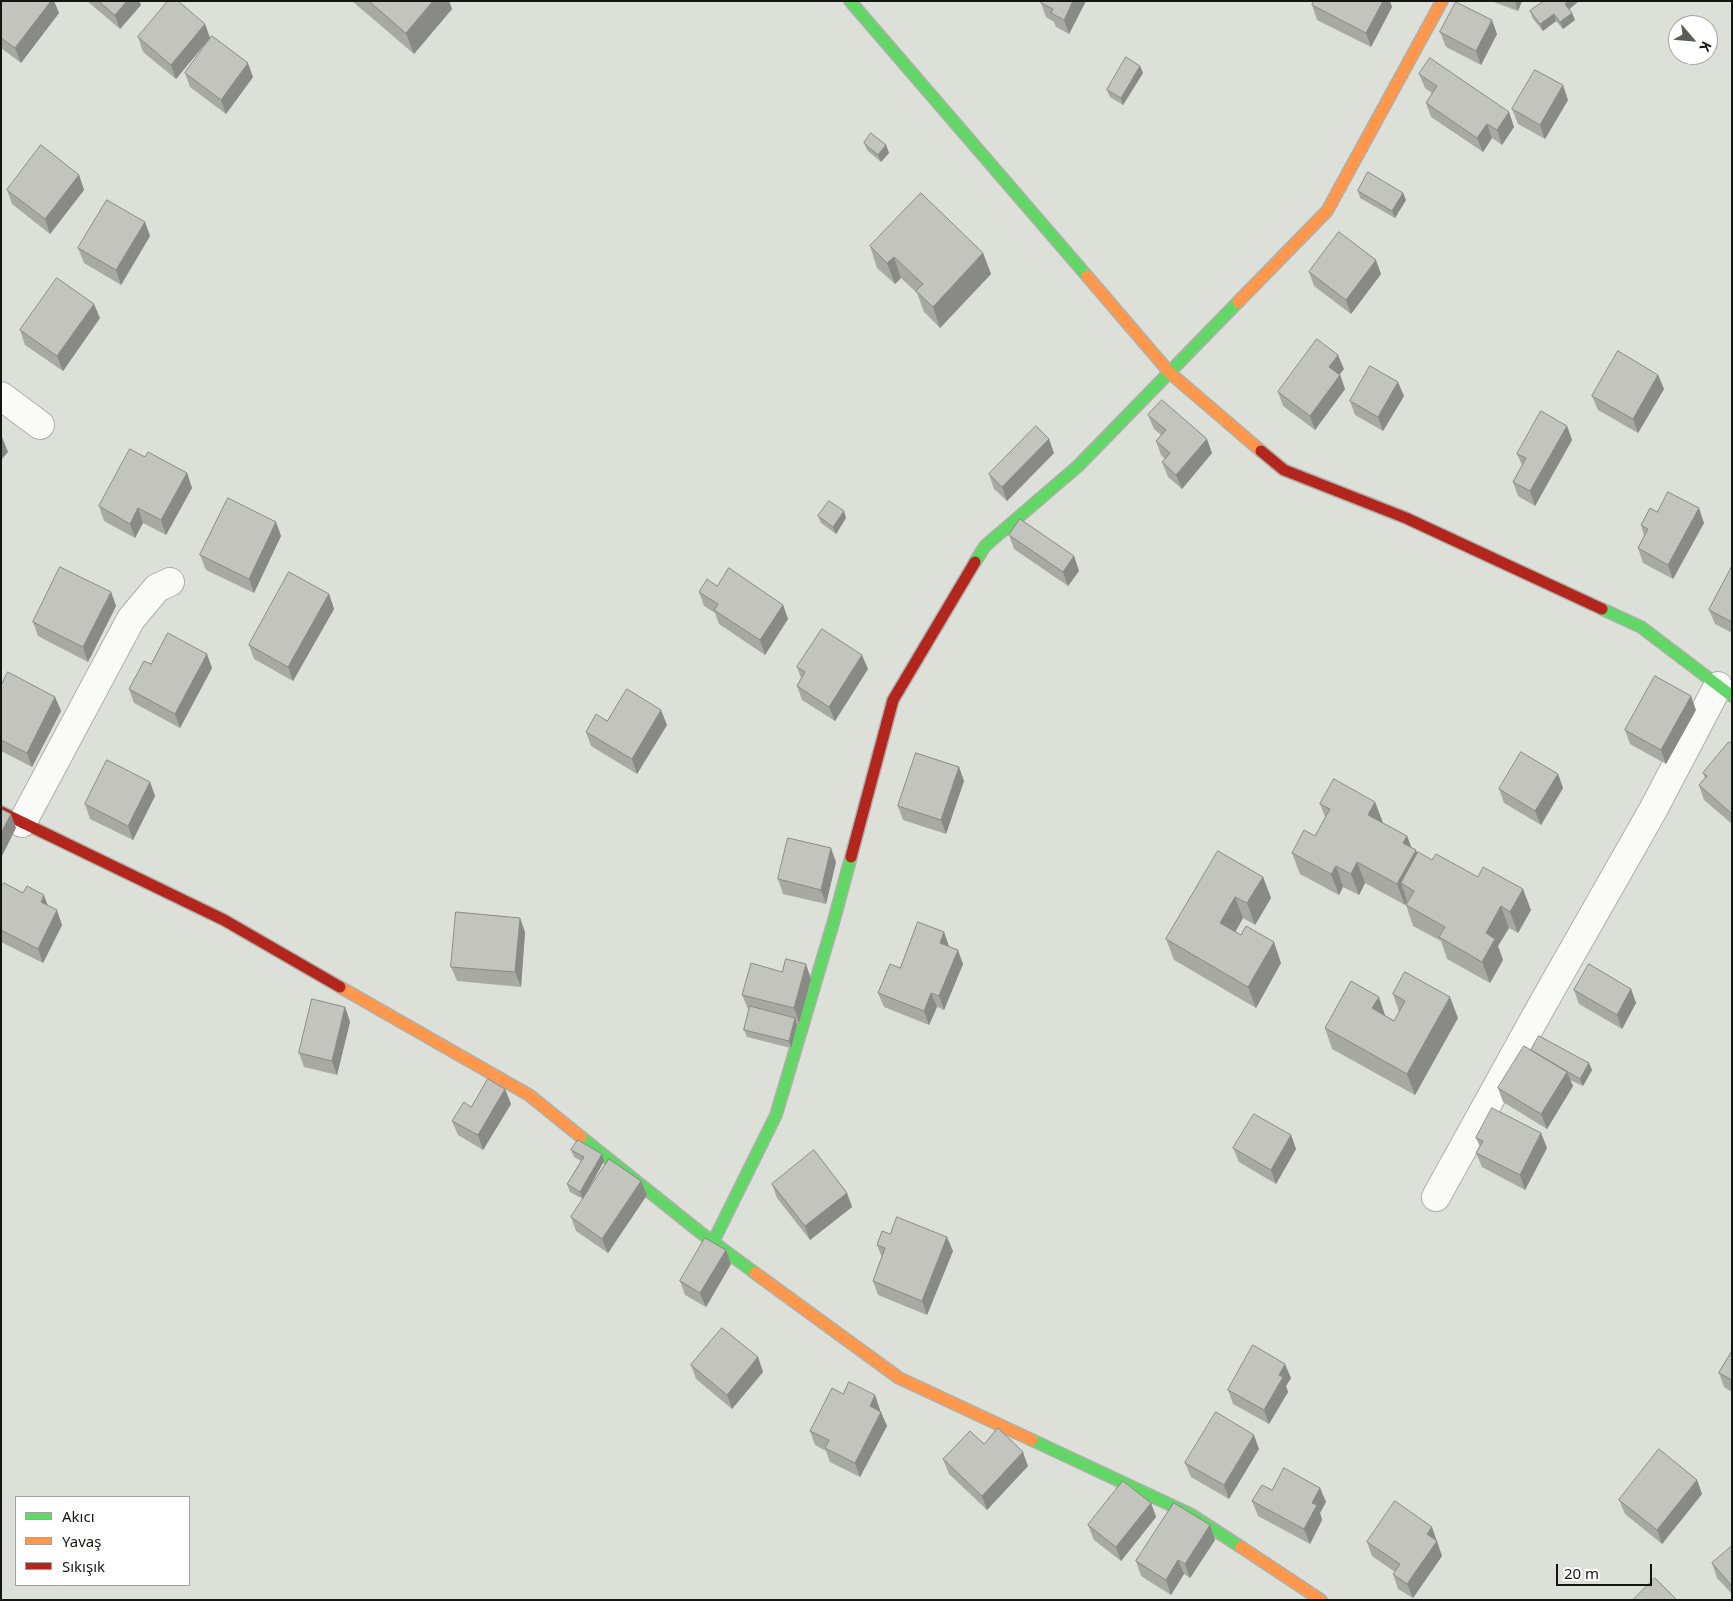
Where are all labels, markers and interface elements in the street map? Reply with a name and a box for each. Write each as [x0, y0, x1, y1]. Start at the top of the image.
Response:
north arrow [1668, 15, 1718, 65]
text: K [1695, 38, 1716, 55]
legend [15, 1496, 190, 1586]
text: Akıcı [62, 1506, 95, 1526]
text: Yavaş [62, 1531, 101, 1551]
scale bar [1558, 1554, 1654, 1586]
text: Sıkışık [62, 1556, 105, 1576]
text: 20 m [1564, 1563, 1599, 1583]

